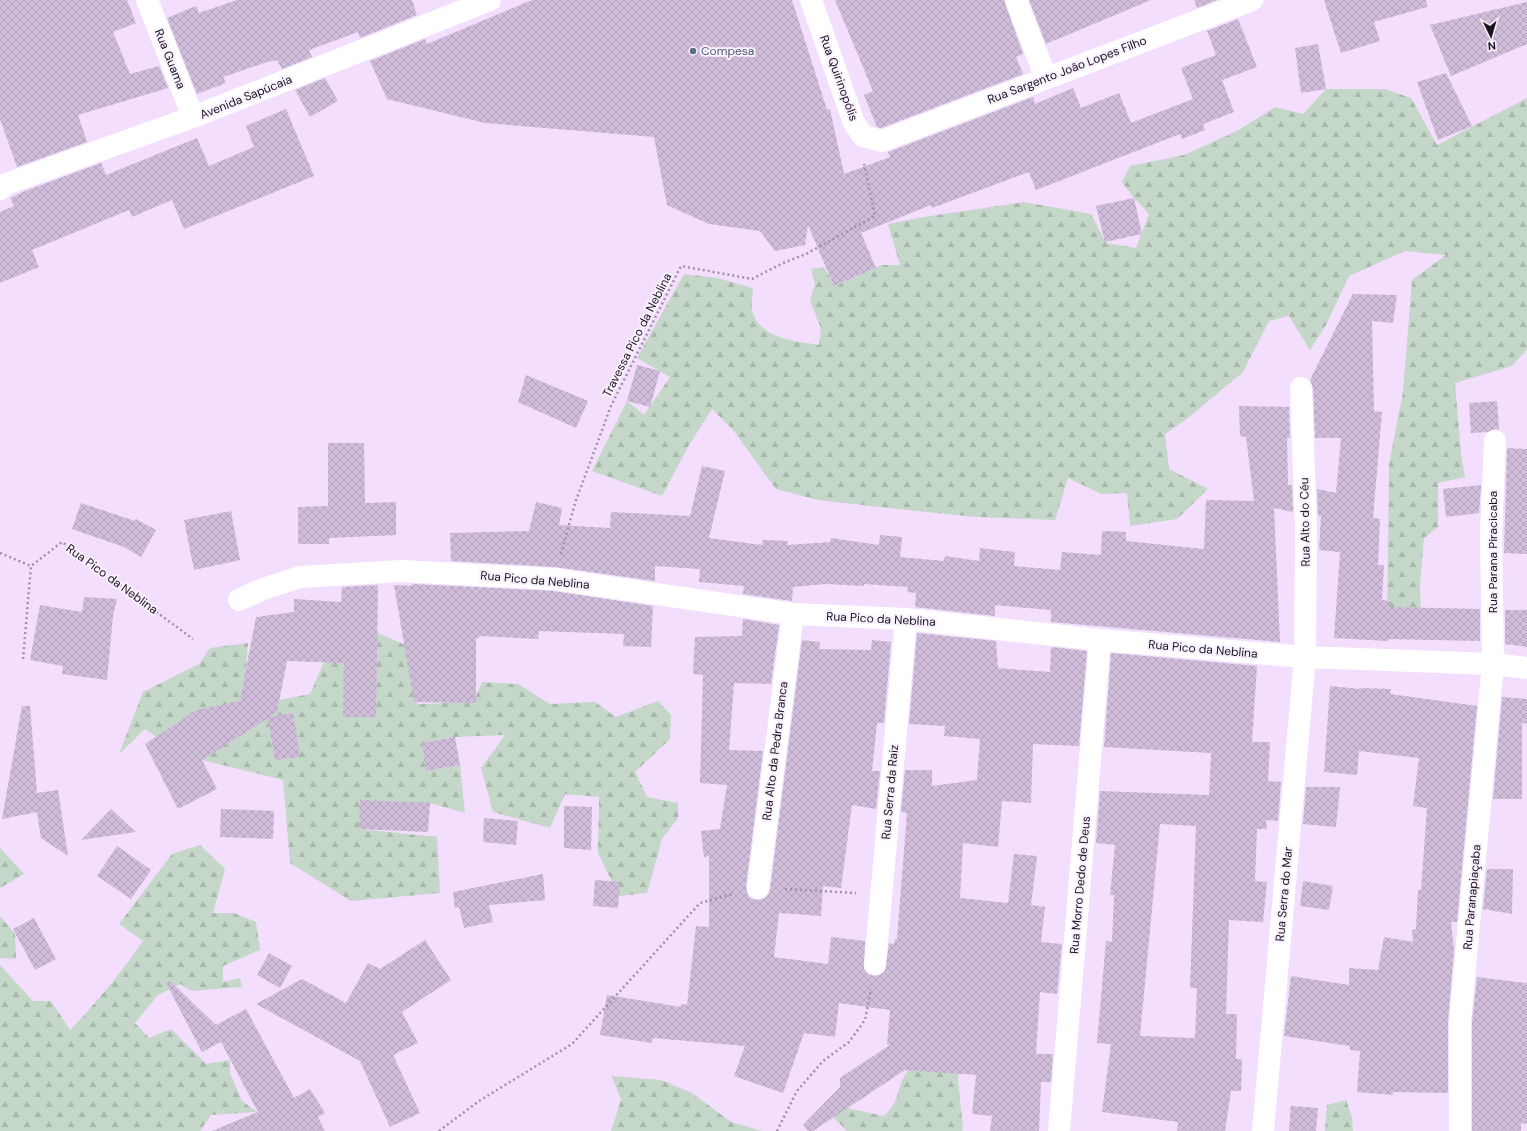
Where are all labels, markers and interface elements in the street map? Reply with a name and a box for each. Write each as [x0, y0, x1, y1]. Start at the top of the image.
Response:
north arrow [1471, 16, 1511, 56]
street label: Rua Guama [151, 27, 189, 91]
street label: Rua Sargento João Lopes Filho [985, 32, 1149, 108]
street label: Rua Quirinopólis [816, 33, 862, 123]
text: N [1487, 39, 1496, 53]
place label: Compesa [701, 43, 754, 59]
marker: Compesa [688, 46, 698, 56]
street label: Avenida Sapúcaia [198, 71, 294, 123]
street label: Travessa Pico da Neblina [599, 270, 675, 400]
street label: Rua Alto do Céu [1296, 477, 1314, 567]
street label: Rua Parana Piracicaba [1485, 491, 1501, 613]
street label: Rua Pico da Neblina [63, 540, 161, 618]
street label: Rua Pico da Neblina [480, 567, 590, 593]
street label: Rua Pico da Neblina [826, 608, 936, 630]
street label: Rua Pico da Neblina [1148, 636, 1258, 662]
street label: Rua Alto da Pedra Branca [759, 681, 791, 821]
street label: Rua Serra da Raiz [878, 744, 902, 840]
street label: Rua Morro Dedo de Deus [1066, 815, 1094, 955]
street label: Rua Paranapiaçaba [1459, 844, 1485, 950]
street label: Rua Serra do Mar [1272, 845, 1296, 942]

